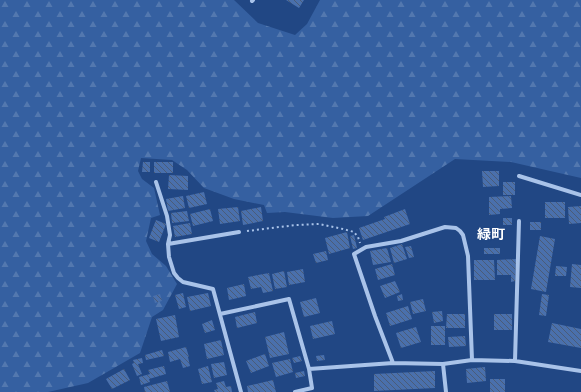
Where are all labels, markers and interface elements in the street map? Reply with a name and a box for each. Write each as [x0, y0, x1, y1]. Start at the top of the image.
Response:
district label: 緑町 [477, 225, 505, 243]

